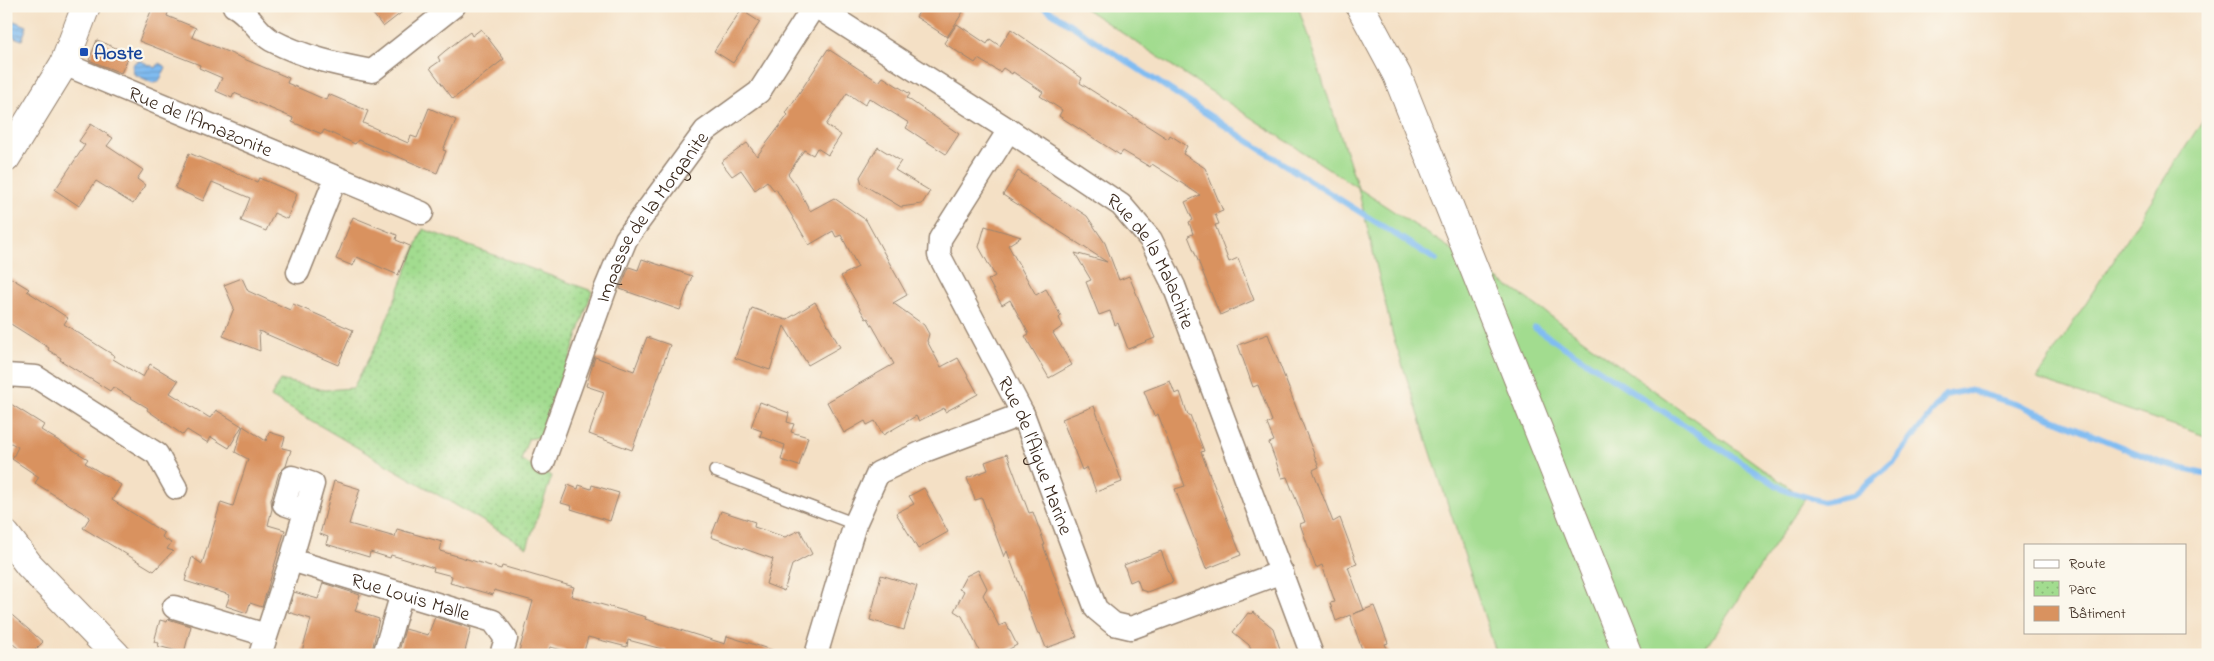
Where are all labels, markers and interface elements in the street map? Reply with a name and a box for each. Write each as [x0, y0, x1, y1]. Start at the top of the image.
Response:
place label: Aoste [94, 40, 144, 69]
marker: Aoste [78, 46, 90, 58]
street label: Rue de l'Amazonite [123, 80, 276, 166]
street label: Impasse de la Morganite [590, 126, 717, 307]
street label: Rue de la Malachite [1100, 187, 1201, 333]
street label: Rue de l'Aigue Marine [989, 372, 1079, 540]
legend [2024, 544, 2186, 634]
text: Route [2069, 553, 2106, 575]
street label: Rue Louis Malle [347, 567, 473, 630]
text: Parc [2069, 579, 2097, 601]
text: Bâtiment [2068, 603, 2126, 625]

